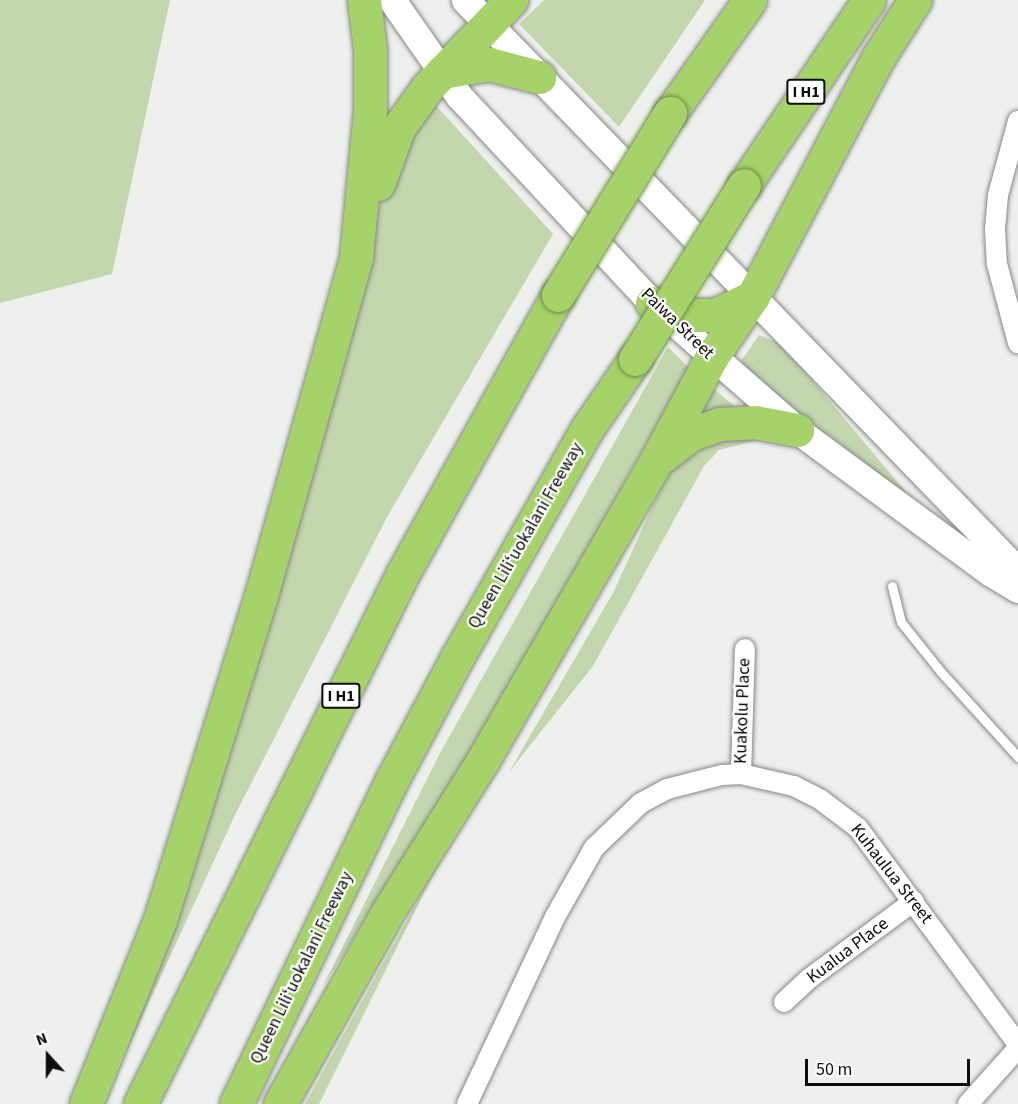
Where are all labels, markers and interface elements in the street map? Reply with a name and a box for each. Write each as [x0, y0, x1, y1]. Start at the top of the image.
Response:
road number: I H1 [785, 79, 827, 105]
street label: Paiwa Street [636, 284, 718, 364]
street label: Queen Liliʻuokalani Freeway [464, 439, 588, 633]
street label: Kuakolu Place [730, 658, 756, 764]
road number: I H1 [320, 683, 362, 709]
street label: Kuhaulua Street [845, 820, 937, 928]
street label: Queen Liliʻuokalani Freeway [246, 868, 358, 1068]
street label: Kualua Place [803, 913, 893, 989]
north arrow [18, 1026, 78, 1086]
text: N [33, 1027, 50, 1051]
scale bar [808, 1047, 973, 1085]
text: 50 m [816, 1057, 852, 1082]

